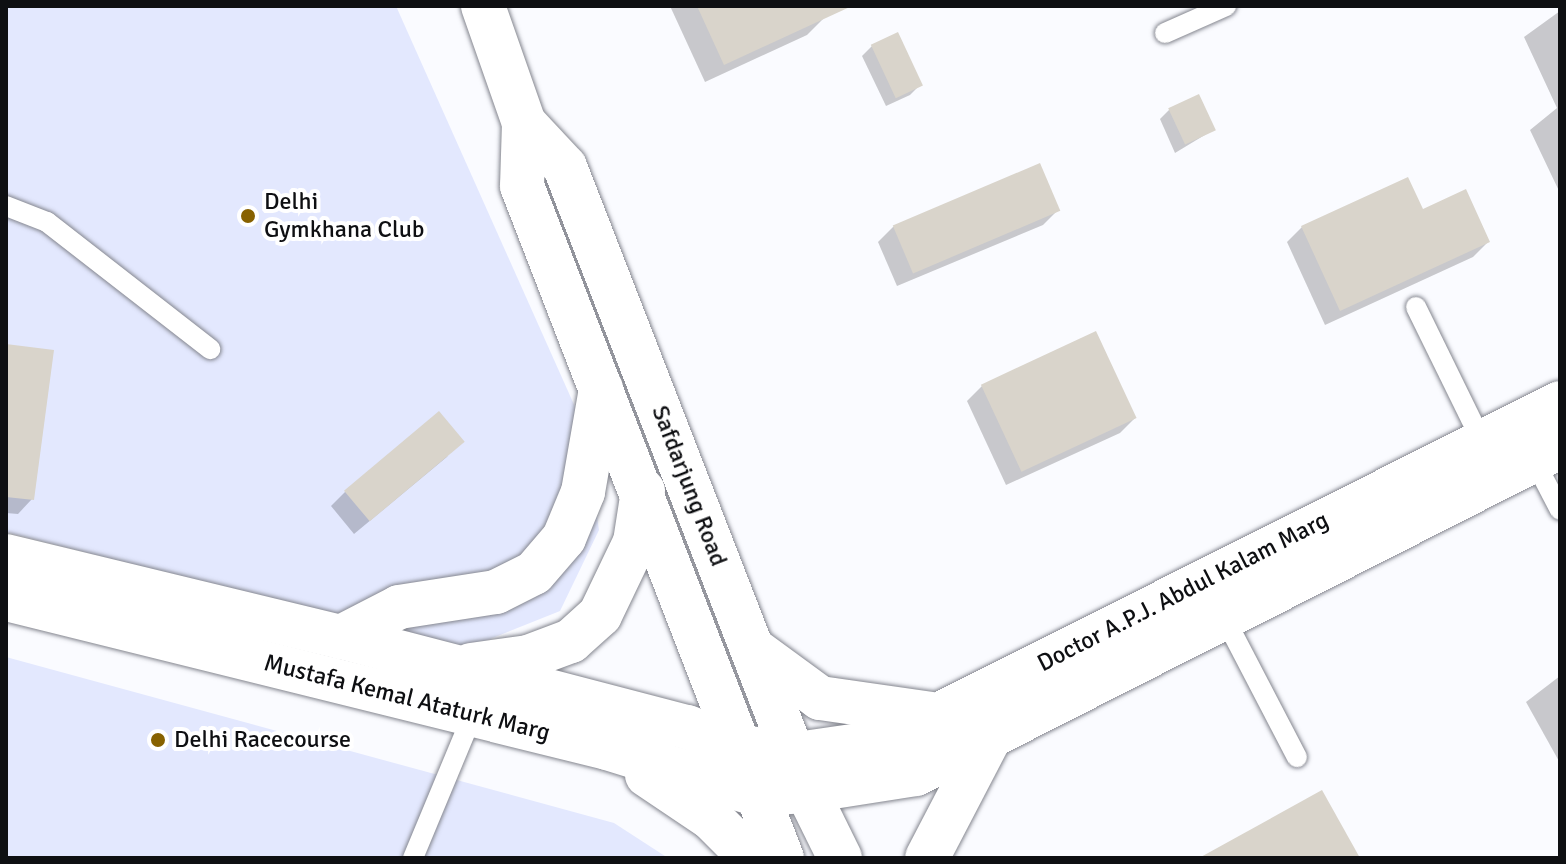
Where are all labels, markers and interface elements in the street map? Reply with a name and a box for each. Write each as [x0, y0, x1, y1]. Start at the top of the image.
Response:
place label: Delhi Gymkhana Club [264, 188, 425, 244]
marker: Delhi Gymkhana Club [239, 207, 257, 225]
street label: Safdarjung Road [645, 402, 733, 570]
street label: Doctor A.P.J. Abdul Kalam Marg [1033, 506, 1333, 678]
street label: Mustafa Kemal Ataturk Marg [261, 649, 553, 747]
place label: Delhi Racecourse [174, 726, 351, 754]
marker: Delhi Racecourse [149, 731, 167, 749]

